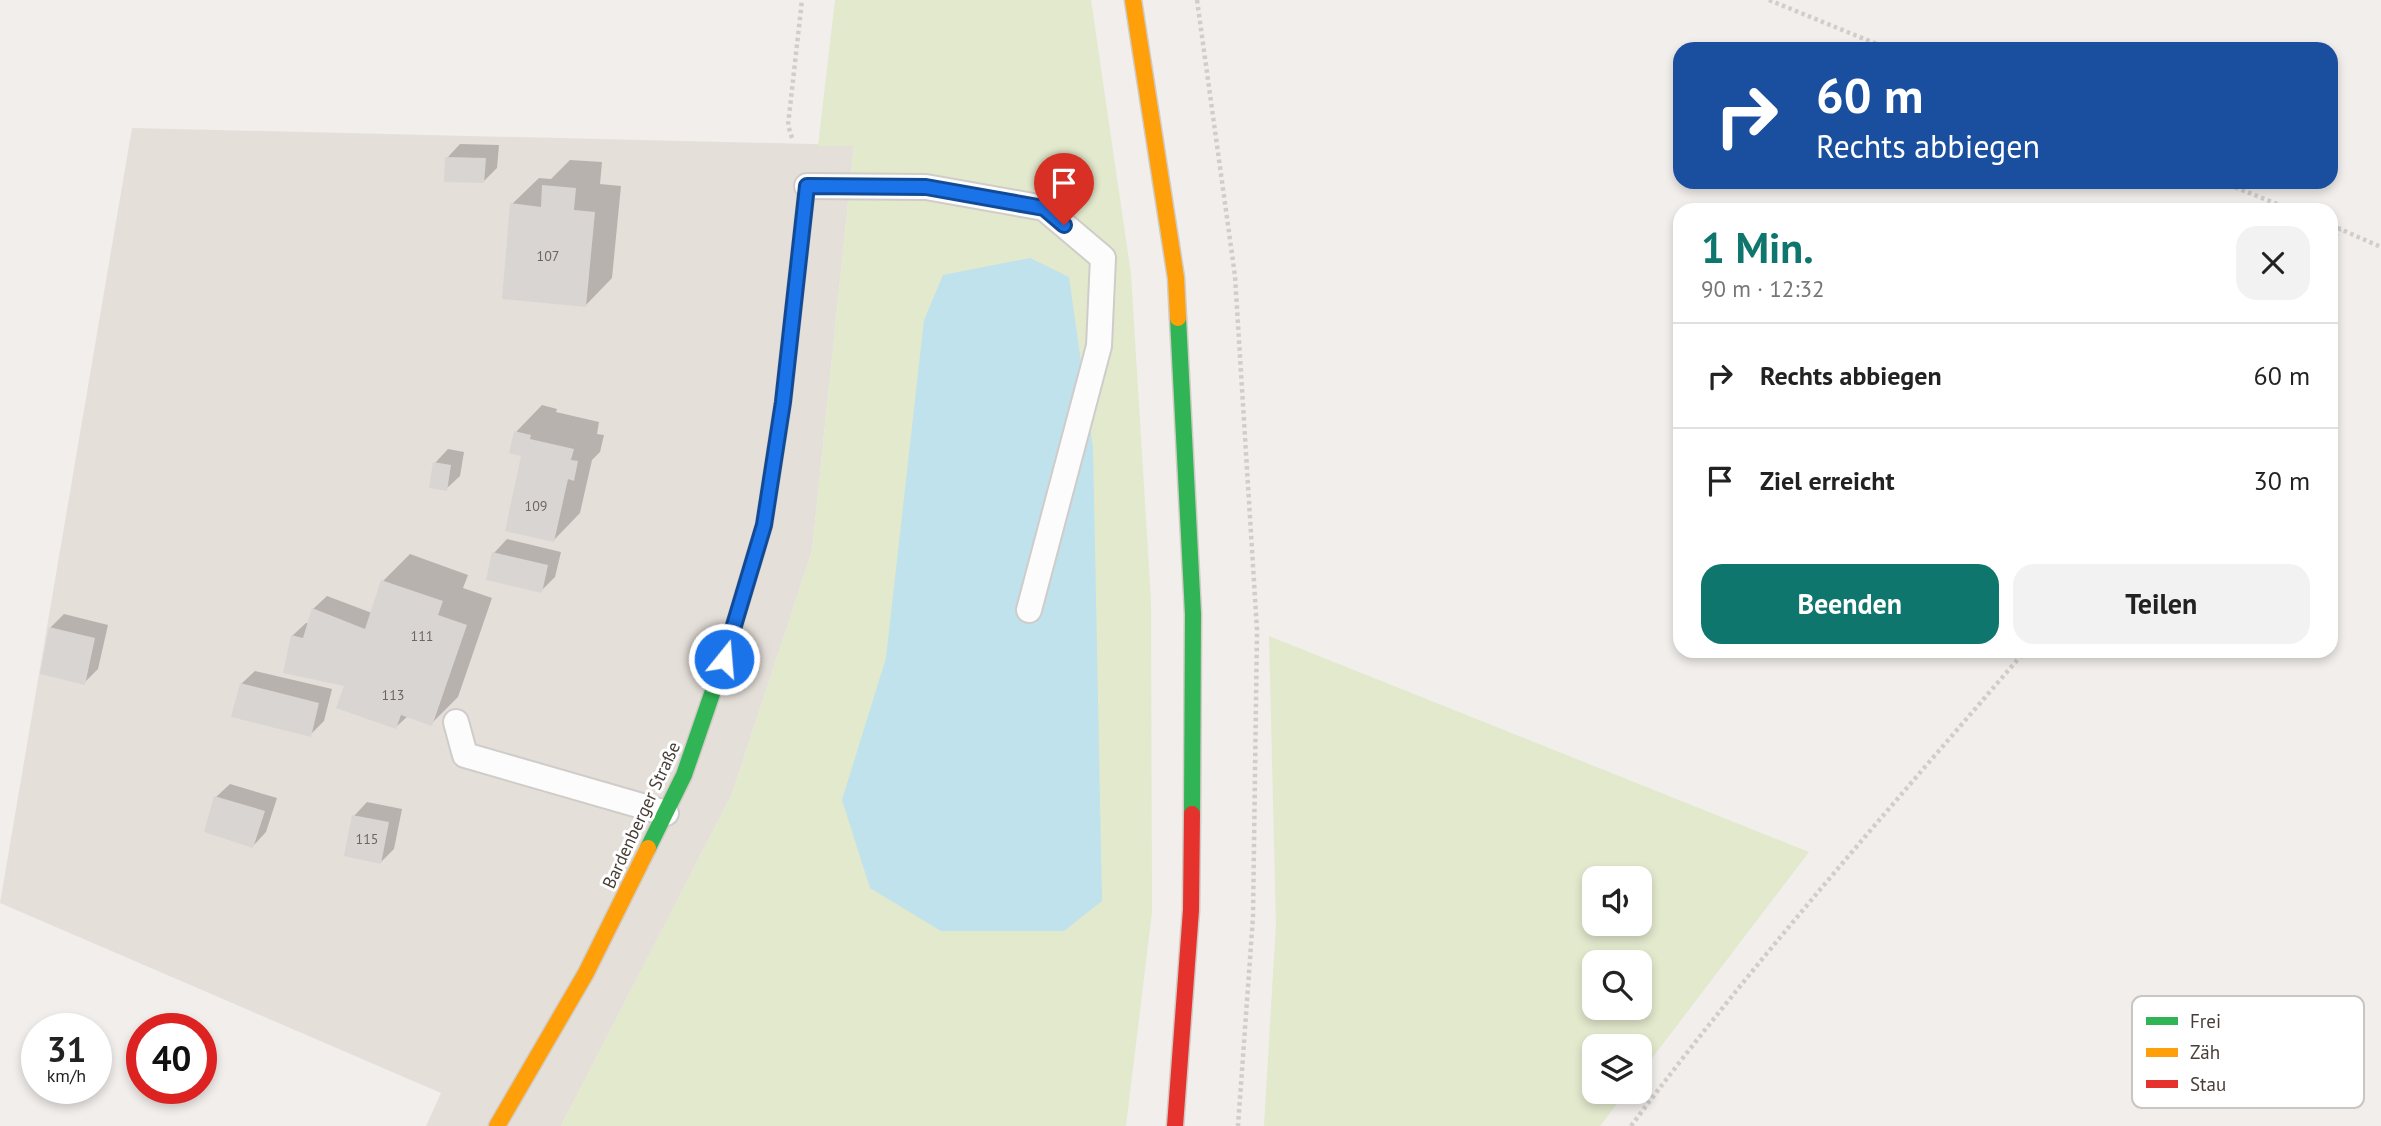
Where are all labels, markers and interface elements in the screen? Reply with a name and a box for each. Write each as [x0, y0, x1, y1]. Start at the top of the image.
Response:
text: 60 m [1816, 63, 1923, 127]
icon: right [1701, 70, 1792, 161]
text: Rechts abbiegen [1816, 125, 2040, 167]
pin [1034, 153, 1094, 225]
icon: arrive [1045, 164, 1083, 202]
text: 1 Min. [1701, 220, 1814, 275]
button: close [2236, 226, 2310, 300]
house number: 107 [537, 247, 559, 265]
text: 90 m · 12:32 [1701, 274, 1825, 303]
icon: right [1701, 357, 1739, 395]
text: Rechts abbiegen [1760, 359, 1942, 392]
text: 60 m [2254, 359, 2310, 392]
icon: arrive [1701, 462, 1739, 500]
text: Ziel erreicht [1760, 464, 1895, 497]
text: 30 m [2254, 464, 2310, 497]
house number: 109 [525, 497, 547, 515]
button: Beenden [1701, 564, 1999, 644]
button: Teilen [2013, 564, 2310, 644]
position arrow [687, 622, 761, 696]
house number: 111 [411, 627, 433, 645]
house number: 113 [382, 686, 404, 704]
street label: Bardenberger Straße [597, 738, 685, 892]
house number: 115 [356, 830, 378, 848]
map controls [1582, 866, 1652, 1104]
button: sound [1582, 866, 1652, 936]
button: search [1582, 950, 1652, 1020]
legend [2132, 996, 2364, 1108]
text: Frei [2190, 1009, 2221, 1033]
speed limit sign: 40 [126, 1013, 217, 1104]
text: 31 [47, 1026, 86, 1072]
button: layers [1582, 1034, 1652, 1104]
text: Zäh [2190, 1040, 2220, 1064]
text: km/h [47, 1064, 86, 1087]
text: Stau [2190, 1072, 2226, 1096]

